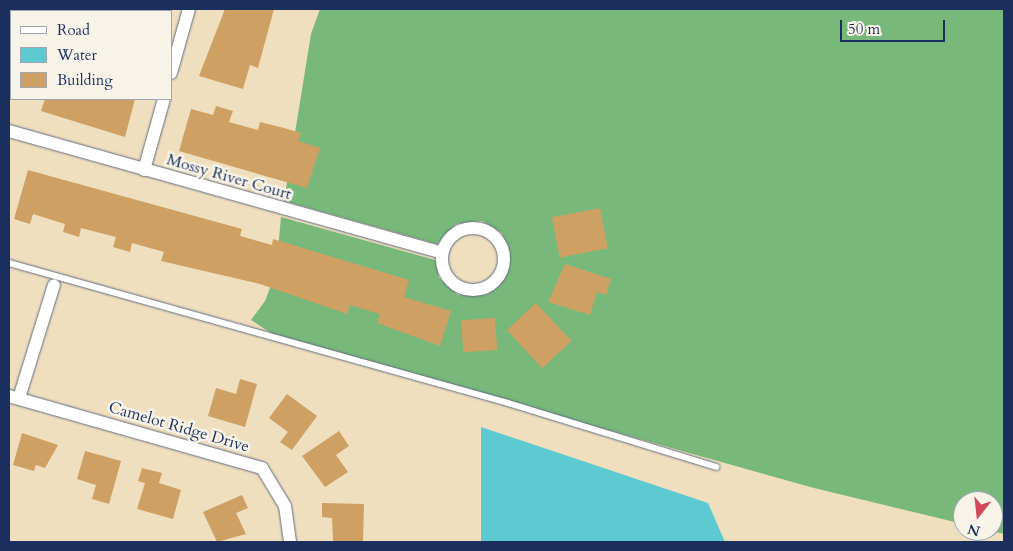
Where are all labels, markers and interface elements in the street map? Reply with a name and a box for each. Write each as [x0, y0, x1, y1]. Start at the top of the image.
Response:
legend [10, 10, 172, 100]
scale bar [843, 10, 948, 42]
text: 50 m [848, 19, 880, 39]
text: Road [57, 20, 90, 40]
text: Water [57, 45, 97, 65]
text: Building [57, 70, 113, 90]
street label: Mossy River Court [164, 150, 294, 204]
street label: Camelot Ridge Drive [106, 398, 252, 456]
north arrow [953, 491, 1003, 541]
text: N [966, 519, 982, 541]

